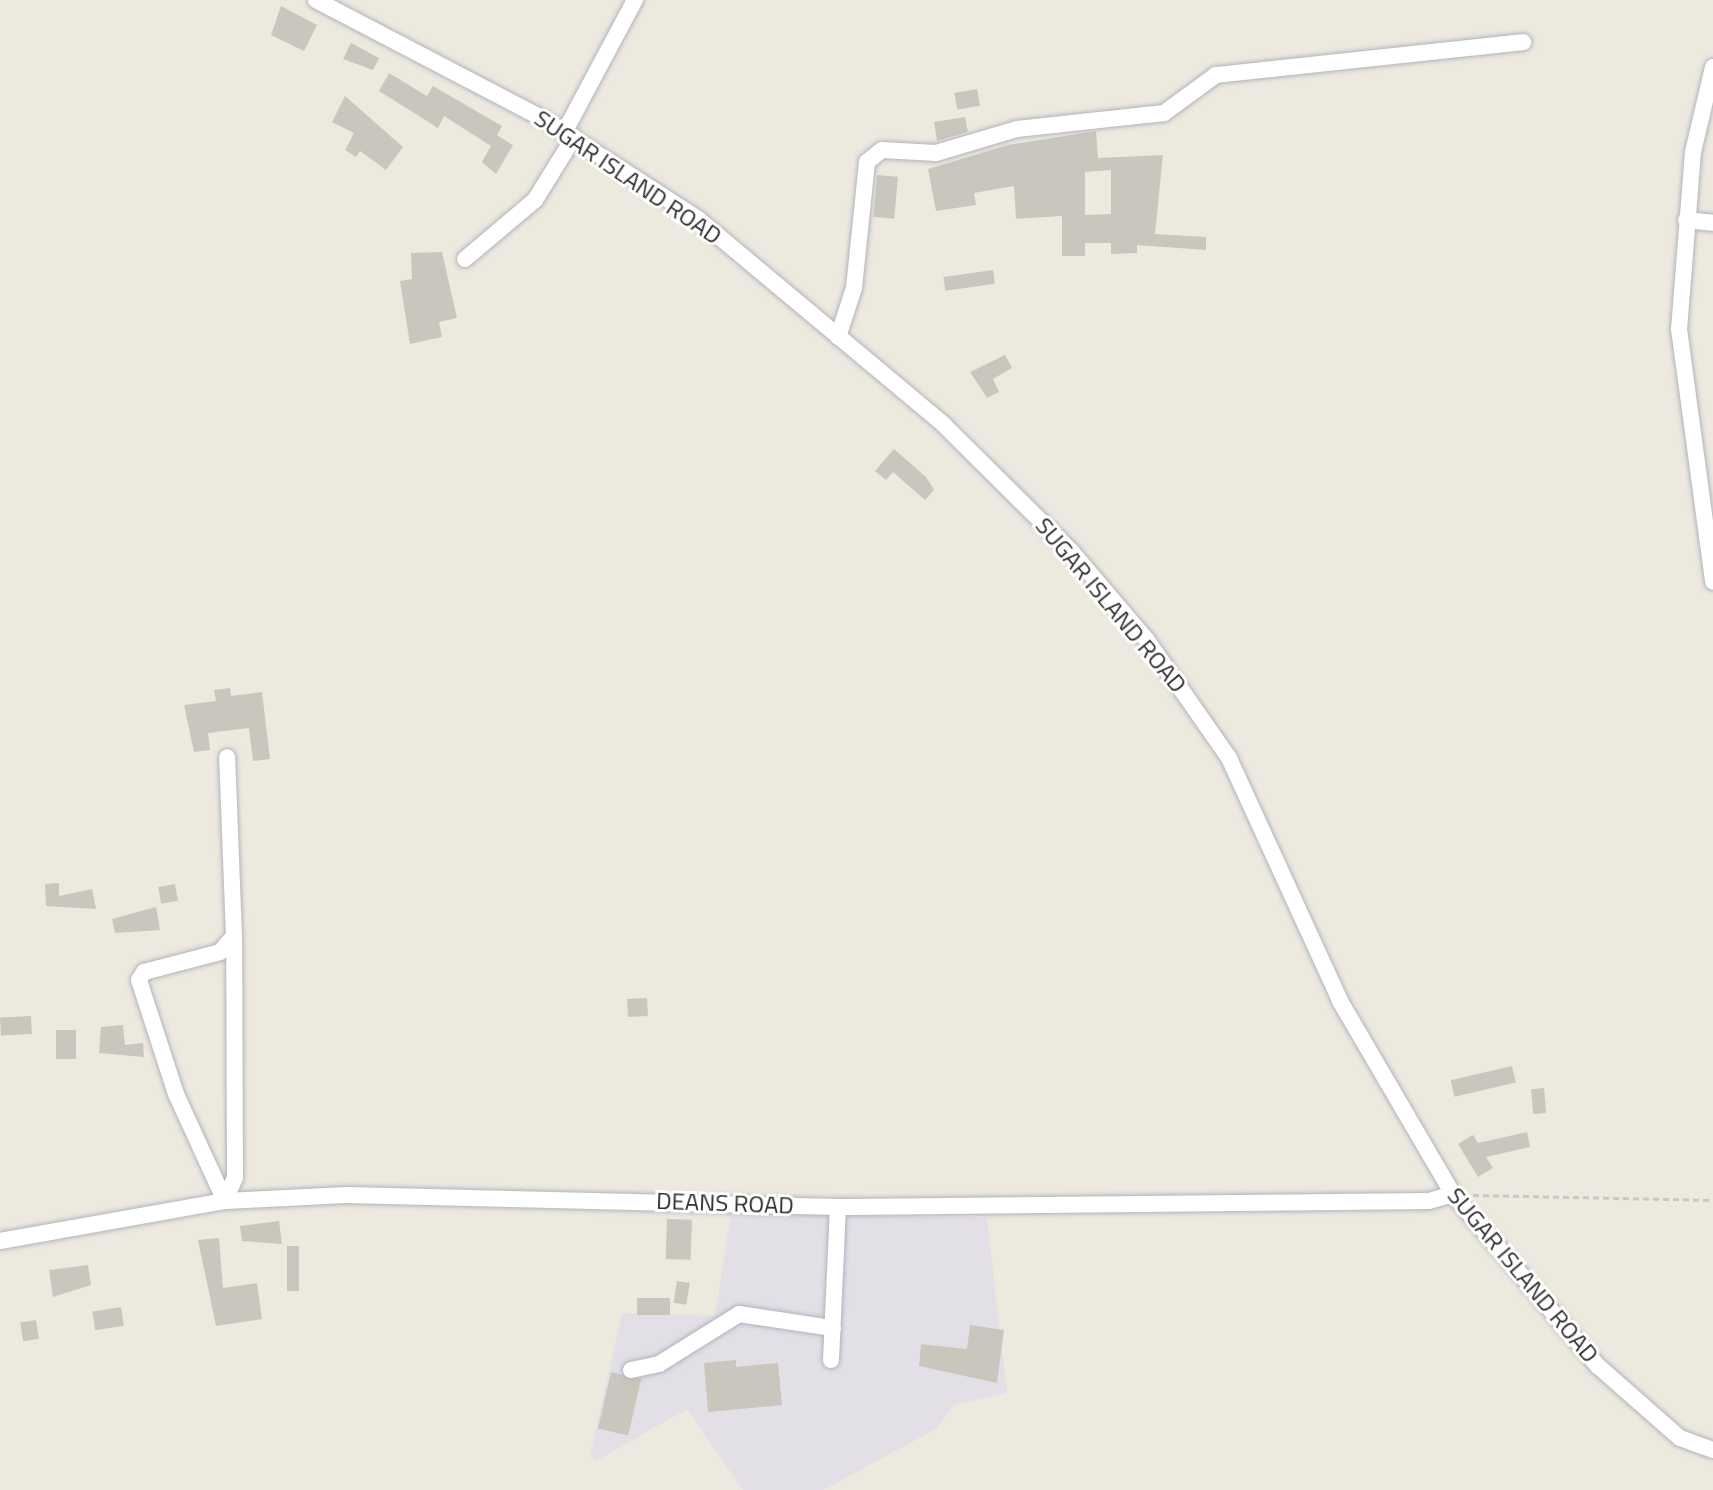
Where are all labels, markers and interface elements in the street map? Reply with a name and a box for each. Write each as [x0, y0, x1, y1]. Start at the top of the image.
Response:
street label: SUGAR ISLAND ROAD [529, 104, 727, 250]
street label: SUGAR ISLAND ROAD [1029, 512, 1193, 698]
street label: SUGAR ISLAND ROAD [1441, 1182, 1605, 1368]
street label: DEANS ROAD [656, 1186, 794, 1220]

